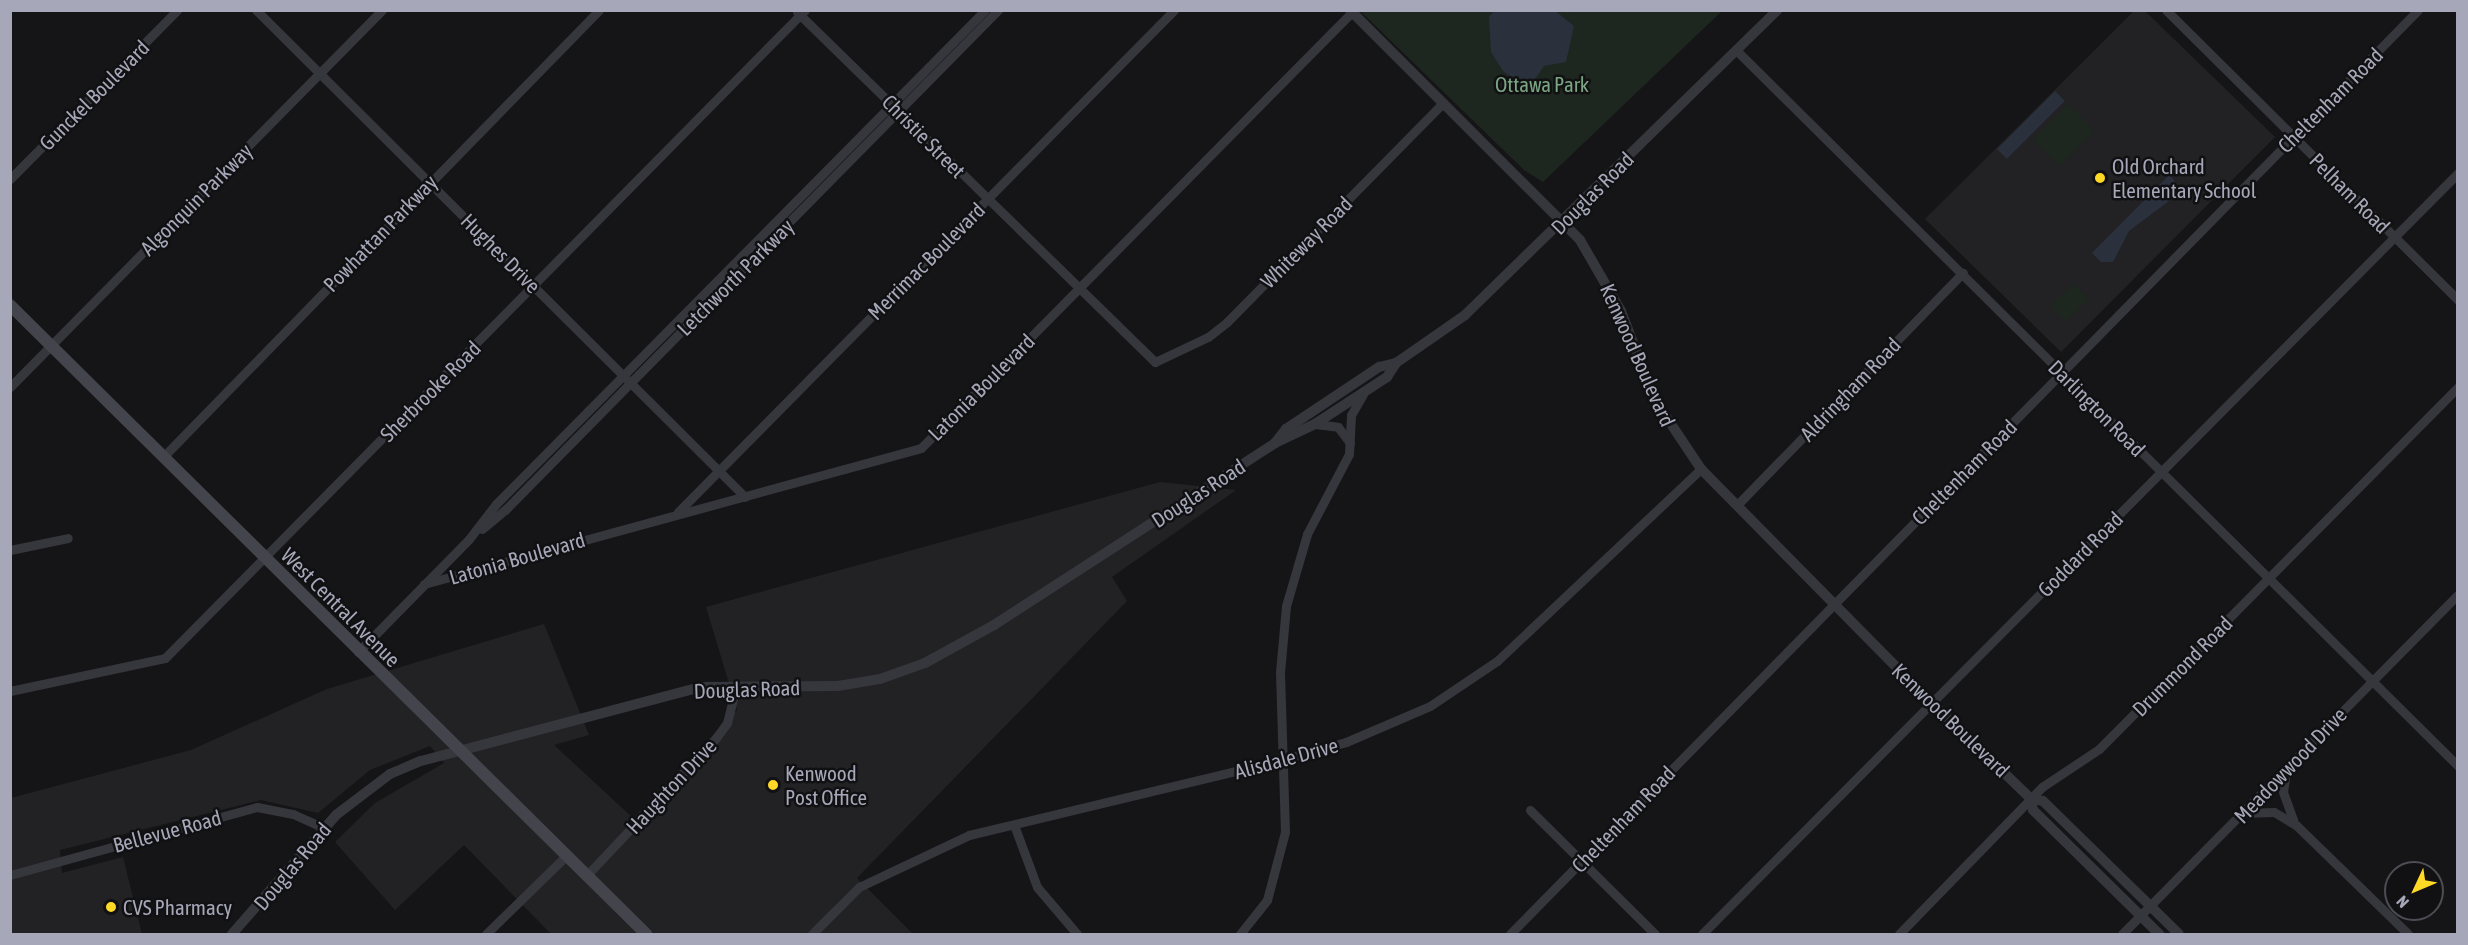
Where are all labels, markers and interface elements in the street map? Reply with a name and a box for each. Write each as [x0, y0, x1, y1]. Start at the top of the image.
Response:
street label: Gunckel Boulevard [34, 35, 154, 155]
street label: Cheltenham Road [2272, 42, 2388, 158]
park label: Ottawa Park [1495, 71, 1589, 97]
street label: Christie Street [877, 89, 971, 183]
street label: Algonquin Parkway [135, 138, 257, 260]
street label: Douglas Road [1545, 146, 1639, 240]
street label: Pelham Road [2305, 148, 2395, 238]
place label: Old Orchard Elementary School [2112, 153, 2256, 203]
street label: Powhattan Parkway [318, 169, 442, 297]
marker: Old Orchard Elementary School [2093, 171, 2107, 185]
street label: Whiteway Road [1255, 191, 1357, 293]
street label: Merrimac Boulevard [862, 197, 990, 325]
street label: Hughes Drive [456, 208, 546, 298]
street label: Letchworth Parkway [671, 213, 799, 341]
street label: Kenwood Boulevard [1595, 280, 1681, 430]
street label: Latonia Boulevard [923, 329, 1039, 445]
street label: Aldringham Road [1794, 332, 1906, 446]
street label: Sherbrooke Road [374, 335, 486, 447]
street label: Darlington Road [2043, 354, 2151, 462]
street label: Cheltenham Road [1906, 414, 2022, 530]
street label: Douglas Road [1146, 453, 1250, 533]
street label: Goddard Road [2032, 506, 2128, 602]
street label: Latonia Boulevard [446, 527, 588, 589]
street label: West Central Avenue [276, 542, 406, 672]
street label: Drummond Road [2127, 611, 2237, 721]
street label: Kenwood Boulevard [1887, 658, 2015, 782]
street label: Douglas Road [693, 675, 801, 703]
street label: Meadowwood Drive [2228, 702, 2352, 828]
street label: Alisdale Drive [1231, 732, 1341, 784]
street label: Haughton Drive [621, 733, 721, 839]
place label: Kenwood Post Office [785, 760, 867, 810]
street label: Cheltenham Road [1566, 760, 1680, 878]
marker: Kenwood Post Office [766, 778, 780, 792]
street label: Bellevue Road [110, 804, 224, 858]
street label: Douglas Road [248, 817, 336, 915]
north arrow [2384, 861, 2444, 921]
text: N [2393, 892, 2412, 912]
place label: CVS Pharmacy [123, 894, 232, 920]
marker: CVS Pharmacy [104, 900, 118, 914]

